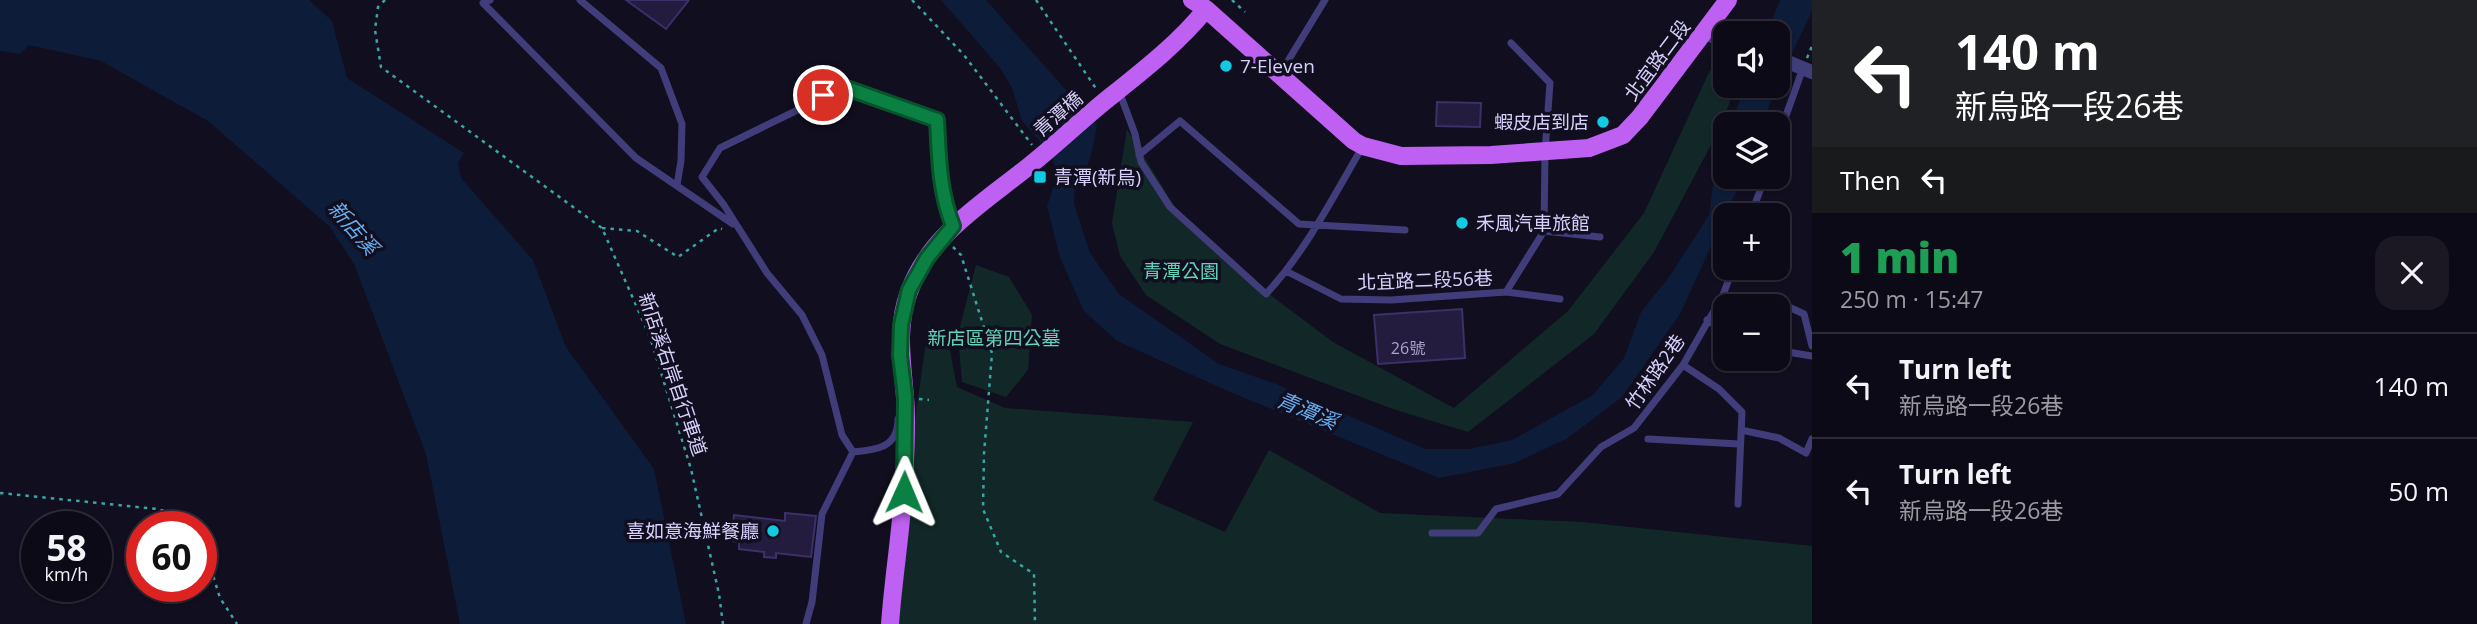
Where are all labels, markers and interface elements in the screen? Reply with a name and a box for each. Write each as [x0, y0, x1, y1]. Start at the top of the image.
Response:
street label: 北宜路二段 [1618, 14, 1696, 106]
text: 140 m [1955, 18, 2100, 84]
map controls [1713, 21, 1790, 371]
button: sound [1713, 21, 1790, 98]
icon: left [1840, 28, 1931, 119]
place label: 7-Eleven [1240, 53, 1315, 79]
marker: 7-Eleven [1218, 58, 1234, 74]
pin [793, 65, 853, 125]
icon: arrive [804, 76, 842, 114]
text: 新烏路一段26巷 [1955, 84, 2184, 127]
street label: 青潭橋 [1028, 85, 1088, 143]
place label: 蝦皮店到店 [1494, 109, 1589, 135]
button: layers [1713, 112, 1790, 189]
marker: 蝦皮店到店 [1595, 114, 1611, 130]
icon: left [1915, 161, 1953, 199]
text: Then [1840, 162, 1901, 198]
place label: 青潭(新烏) [1054, 164, 1141, 190]
marker: 青潭(新烏) [1032, 169, 1048, 185]
water label: 新店溪 [323, 194, 387, 263]
button: + [1713, 203, 1790, 280]
place label: 禾風汽車旅館 [1476, 210, 1590, 236]
marker: 禾風汽車旅館 [1454, 215, 1470, 231]
text: 1 min [1840, 228, 1959, 285]
button: close [2375, 236, 2449, 310]
park label: 青潭公園 [1143, 258, 1219, 284]
street label: 北宜路二段56巷 [1357, 265, 1493, 295]
text: 250 m · 15:47 [1840, 283, 1983, 315]
street label: 新店溪右岸自行車道 [633, 289, 713, 459]
button: − [1713, 294, 1790, 371]
park label: 新店區第四公墓 [927, 325, 1061, 351]
street label: 竹林路2巷 [1619, 329, 1691, 415]
house number: 26號 [1391, 337, 1425, 359]
text: Turn left [1899, 351, 2011, 387]
icon: left [1840, 367, 1878, 405]
text: 140 m [2374, 368, 2449, 404]
water label: 青潭溪 [1273, 385, 1345, 436]
text: 新烏路一段26巷 [1899, 389, 2063, 421]
position arrow [867, 455, 941, 529]
text: Turn left [1899, 456, 2011, 492]
icon: left [1840, 472, 1878, 510]
text: 50 m [2388, 473, 2449, 509]
text: 新烏路一段26巷 [1899, 494, 2063, 526]
speed limit sign: 60 [126, 511, 217, 602]
place label: 喜如意海鮮餐廳 [626, 518, 759, 544]
marker: 喜如意海鮮餐廳 [765, 523, 781, 539]
text: 58 [46, 524, 87, 571]
text: km/h [45, 562, 88, 586]

